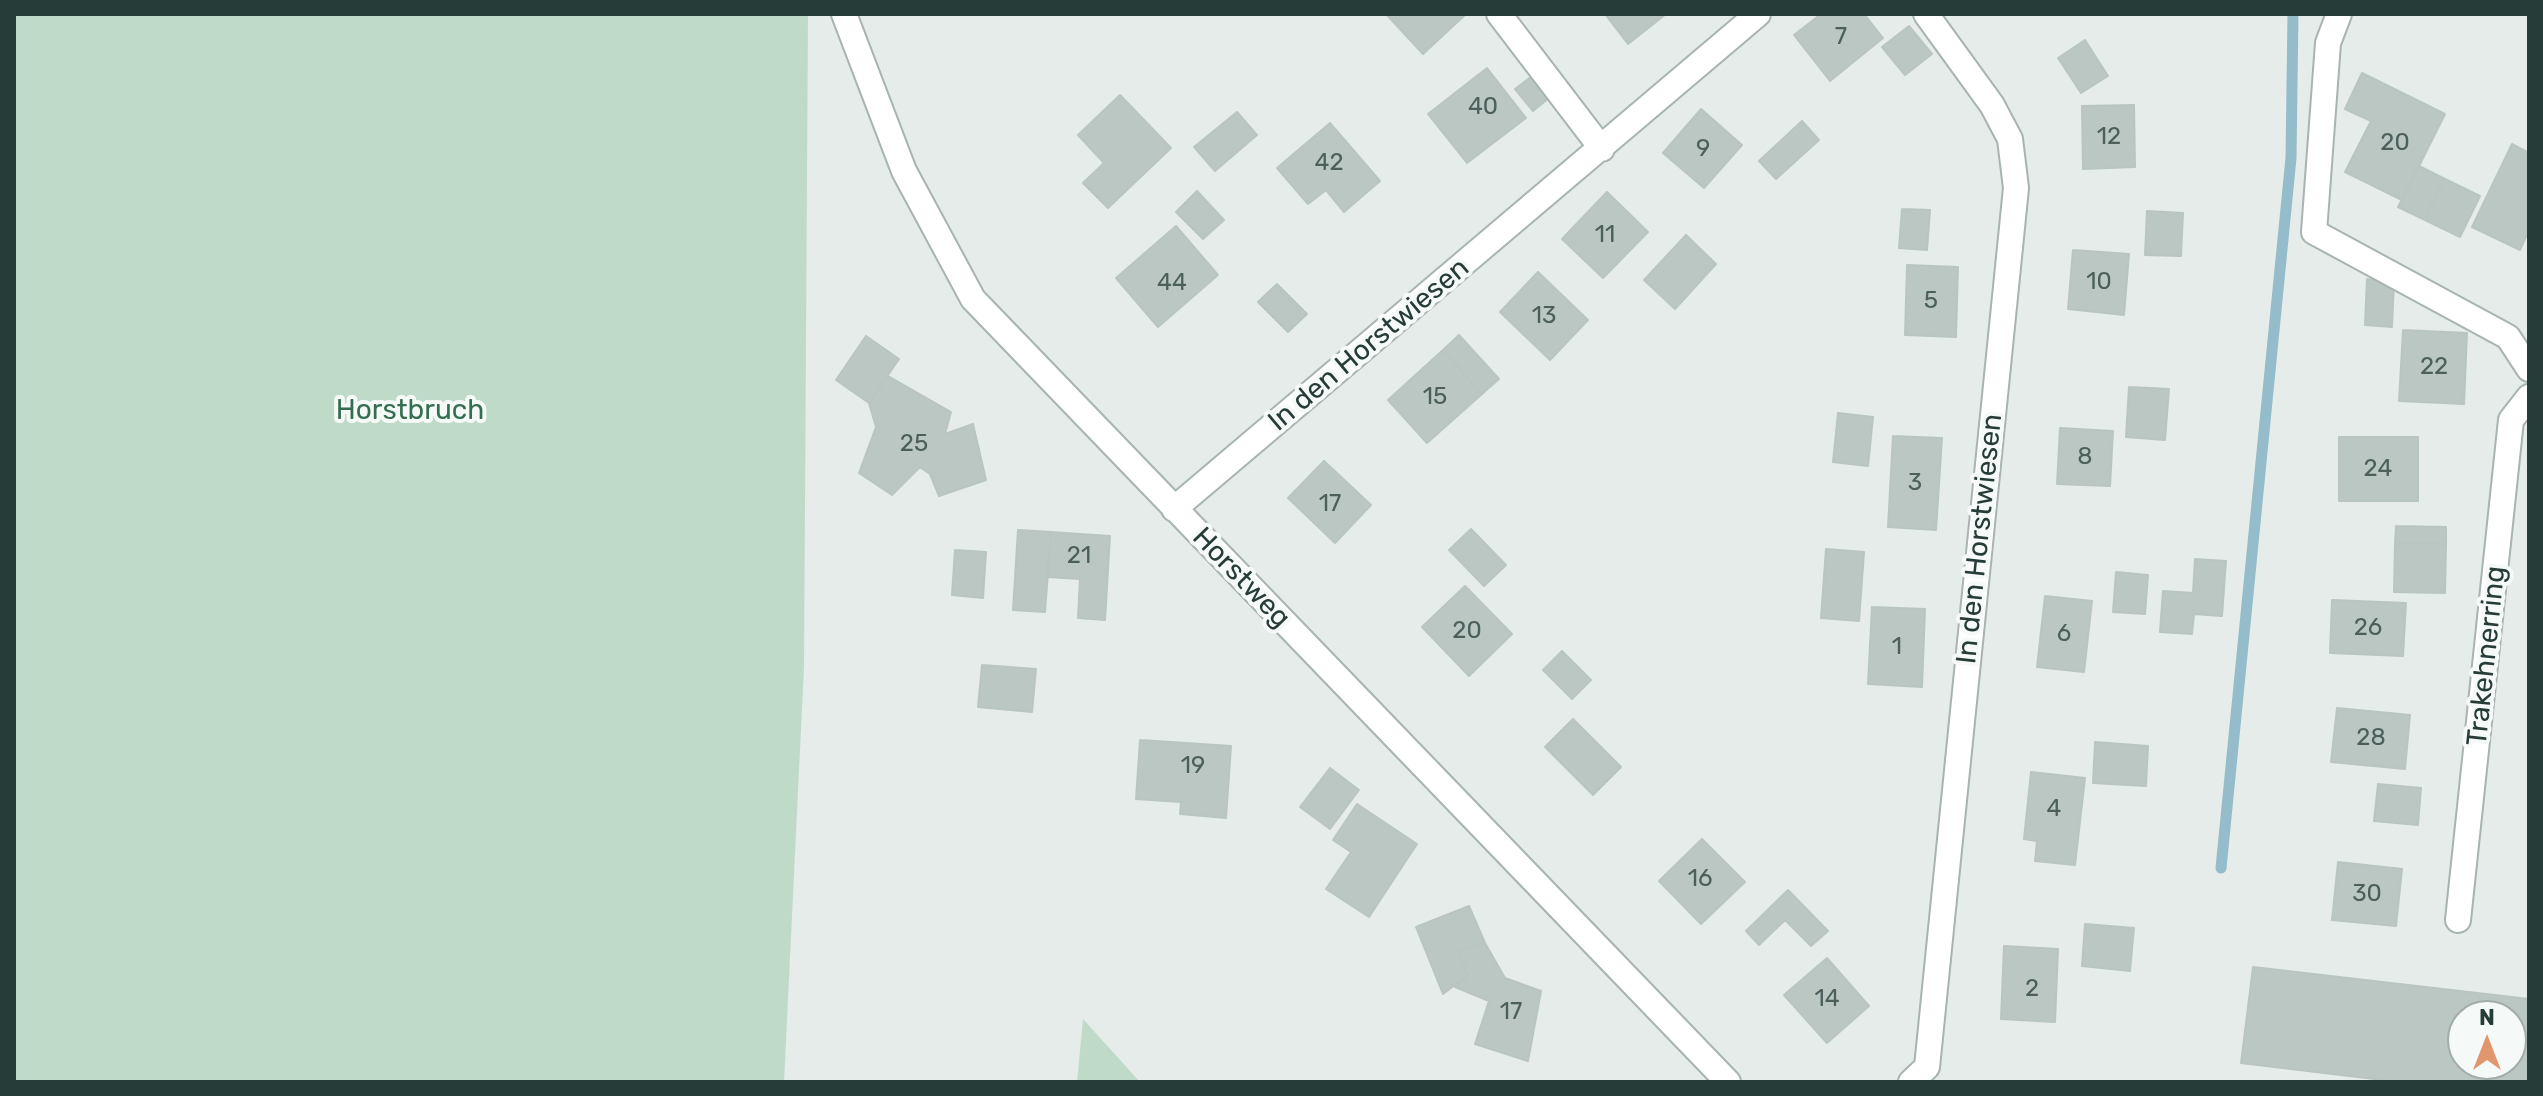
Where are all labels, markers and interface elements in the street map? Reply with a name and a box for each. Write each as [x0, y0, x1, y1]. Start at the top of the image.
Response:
house number: 7 [1835, 23, 1847, 51]
house number: 40 [1468, 93, 1498, 121]
house number: 12 [2097, 123, 2121, 151]
house number: 20 [2380, 129, 2410, 157]
house number: 9 [1696, 135, 1710, 163]
house number: 42 [1315, 149, 1343, 177]
house number: 11 [1595, 221, 1615, 249]
street label: In den Horstwiesen [1262, 251, 1476, 439]
house number: 10 [2086, 268, 2112, 296]
house number: 44 [1157, 269, 1187, 297]
house number: 5 [1924, 287, 1938, 315]
house number: 13 [1532, 302, 1556, 330]
house number: 22 [2420, 353, 2448, 381]
house number: 15 [1423, 383, 1447, 411]
park label: Horstbruch [336, 394, 484, 428]
street label: In den Horstwiesen [1950, 412, 2010, 666]
house number: 25 [900, 430, 928, 458]
house number: 8 [2077, 443, 2093, 471]
house number: 24 [2364, 455, 2392, 483]
house number: 3 [1908, 469, 1922, 497]
house number: 17 [1319, 490, 1341, 518]
street label: Horstweg [1185, 521, 1297, 635]
house number: 21 [1067, 542, 1091, 570]
street label: Trakehnerring [2461, 564, 2513, 748]
house number: 26 [2354, 614, 2382, 642]
house number: 20 [1452, 617, 1482, 645]
house number: 6 [2057, 620, 2071, 648]
house number: 1 [1892, 633, 1902, 661]
house number: 28 [2356, 724, 2386, 752]
house number: 19 [1181, 752, 1205, 780]
house number: 4 [2047, 795, 2061, 823]
house number: 16 [1688, 865, 1712, 893]
house number: 30 [2352, 880, 2382, 908]
house number: 2 [2025, 975, 2039, 1003]
house number: 14 [1814, 985, 1840, 1013]
house number: 17 [1500, 998, 1522, 1026]
north arrow [2447, 1000, 2527, 1080]
text: N [2479, 1004, 2495, 1031]

